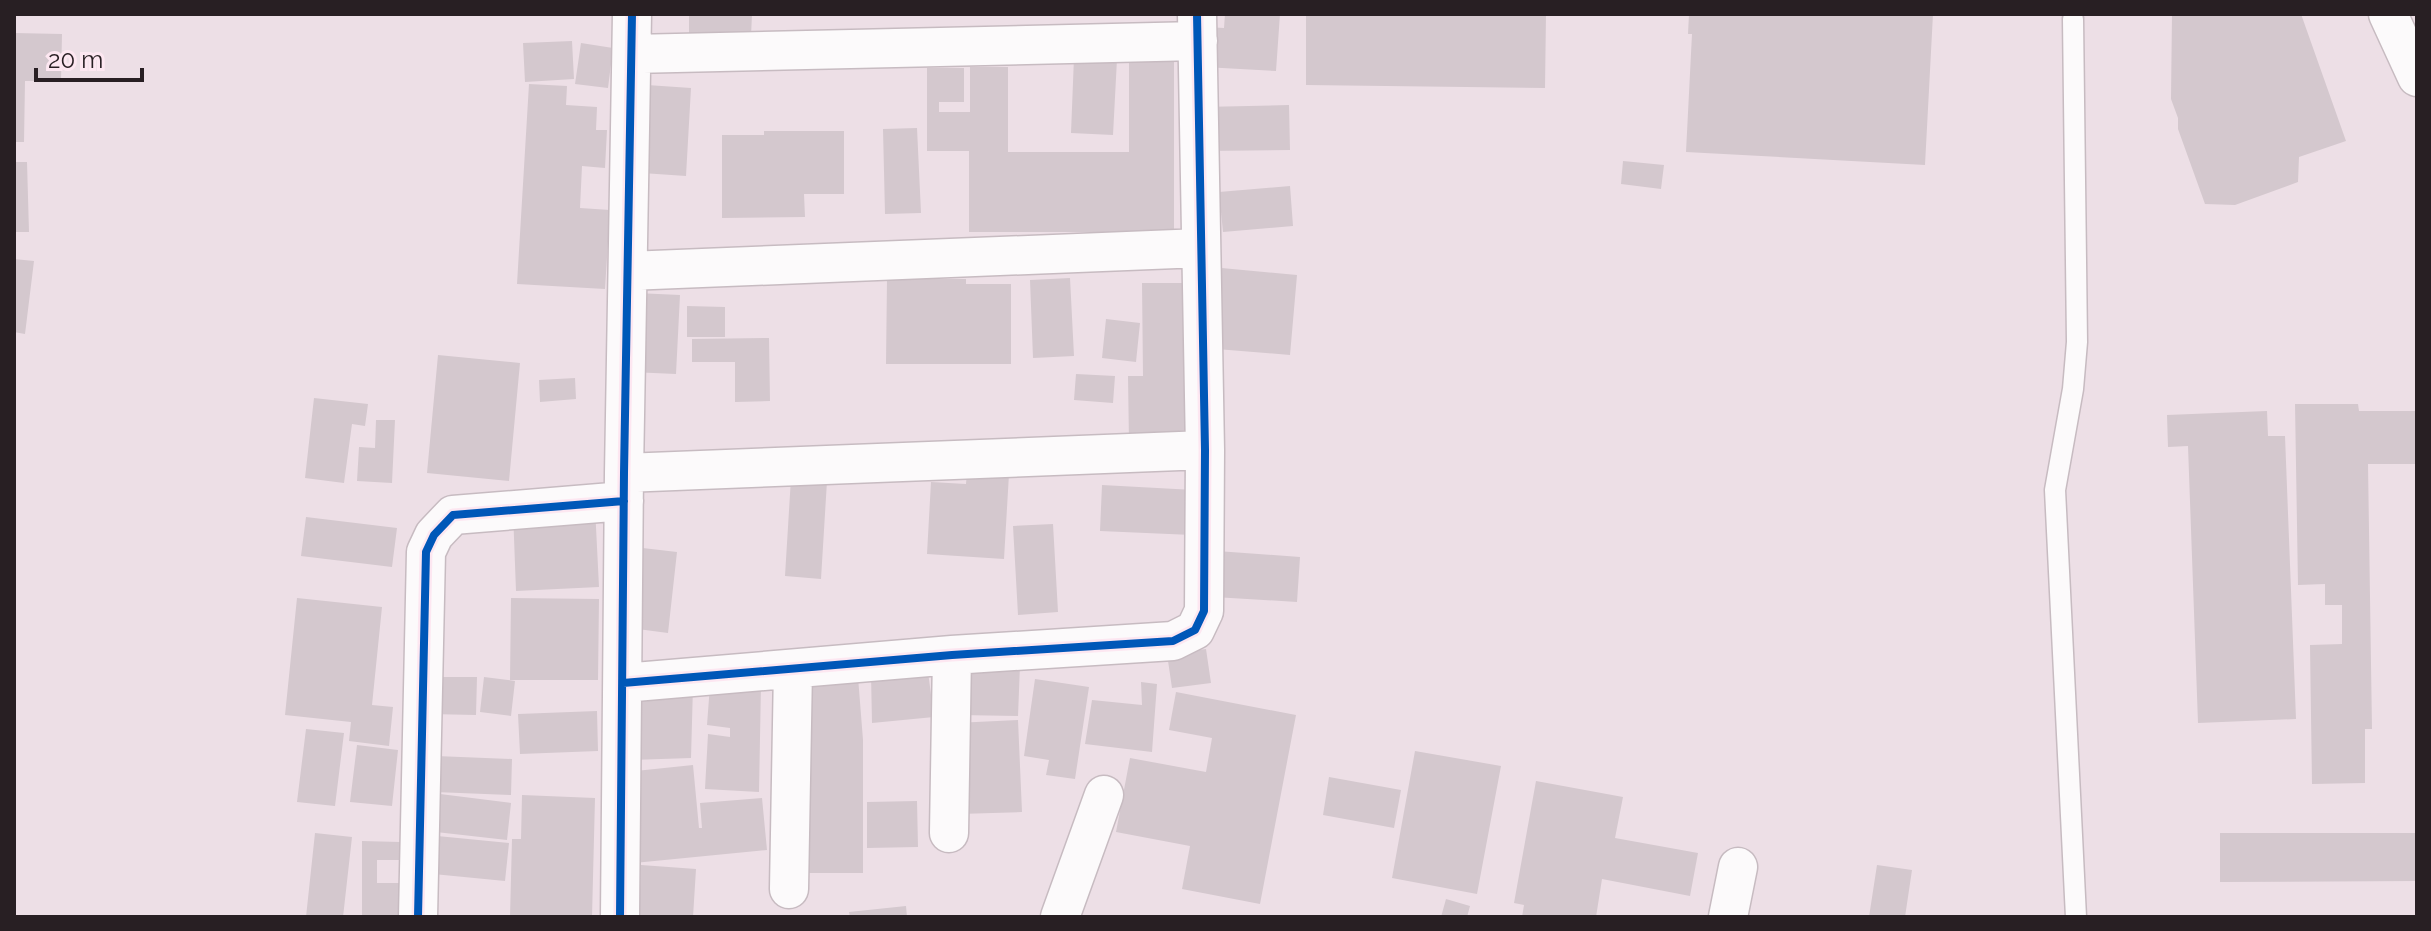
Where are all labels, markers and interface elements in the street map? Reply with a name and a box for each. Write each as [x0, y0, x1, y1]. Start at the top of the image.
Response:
scale bar [36, 32, 142, 82]
text: 20 m [48, 45, 103, 74]

